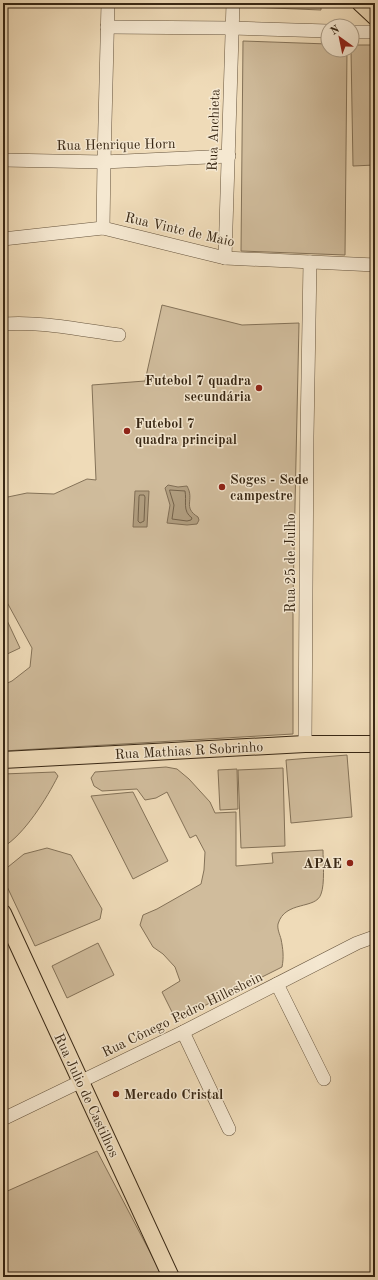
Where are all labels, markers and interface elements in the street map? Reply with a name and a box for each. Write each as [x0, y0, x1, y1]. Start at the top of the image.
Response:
north arrow [320, 18, 360, 58]
text: N [329, 24, 342, 38]
street label: Rua Anchieta [206, 89, 222, 171]
street label: Rua Henrique Horn [56, 137, 176, 153]
street label: Rua Vinte de Maio [124, 211, 236, 249]
place label: Futebol 7 quadra secundária [145, 374, 251, 404]
marker: Futebol 7 quadra secundária [254, 383, 264, 393]
place label: Futebol 7 quadra principal [135, 417, 237, 447]
marker: Futebol 7 quadra principal [122, 426, 132, 436]
place label: Soges - Sede campestre [230, 473, 309, 503]
marker: Soges - Sede campestre [217, 482, 227, 492]
street label: Rua 25 de Julho [284, 513, 298, 613]
street label: Rua Mathias R Sobrinho [114, 740, 264, 762]
place label: APAE [303, 857, 342, 871]
marker: APAE [345, 858, 355, 868]
street label: Rua Cônego Pedro Hilleshein [100, 970, 265, 1060]
street label: Rua Julio de Castilhos [51, 1031, 121, 1160]
place label: Mercado Cristal [124, 1088, 223, 1102]
marker: Mercado Cristal [111, 1089, 121, 1099]

